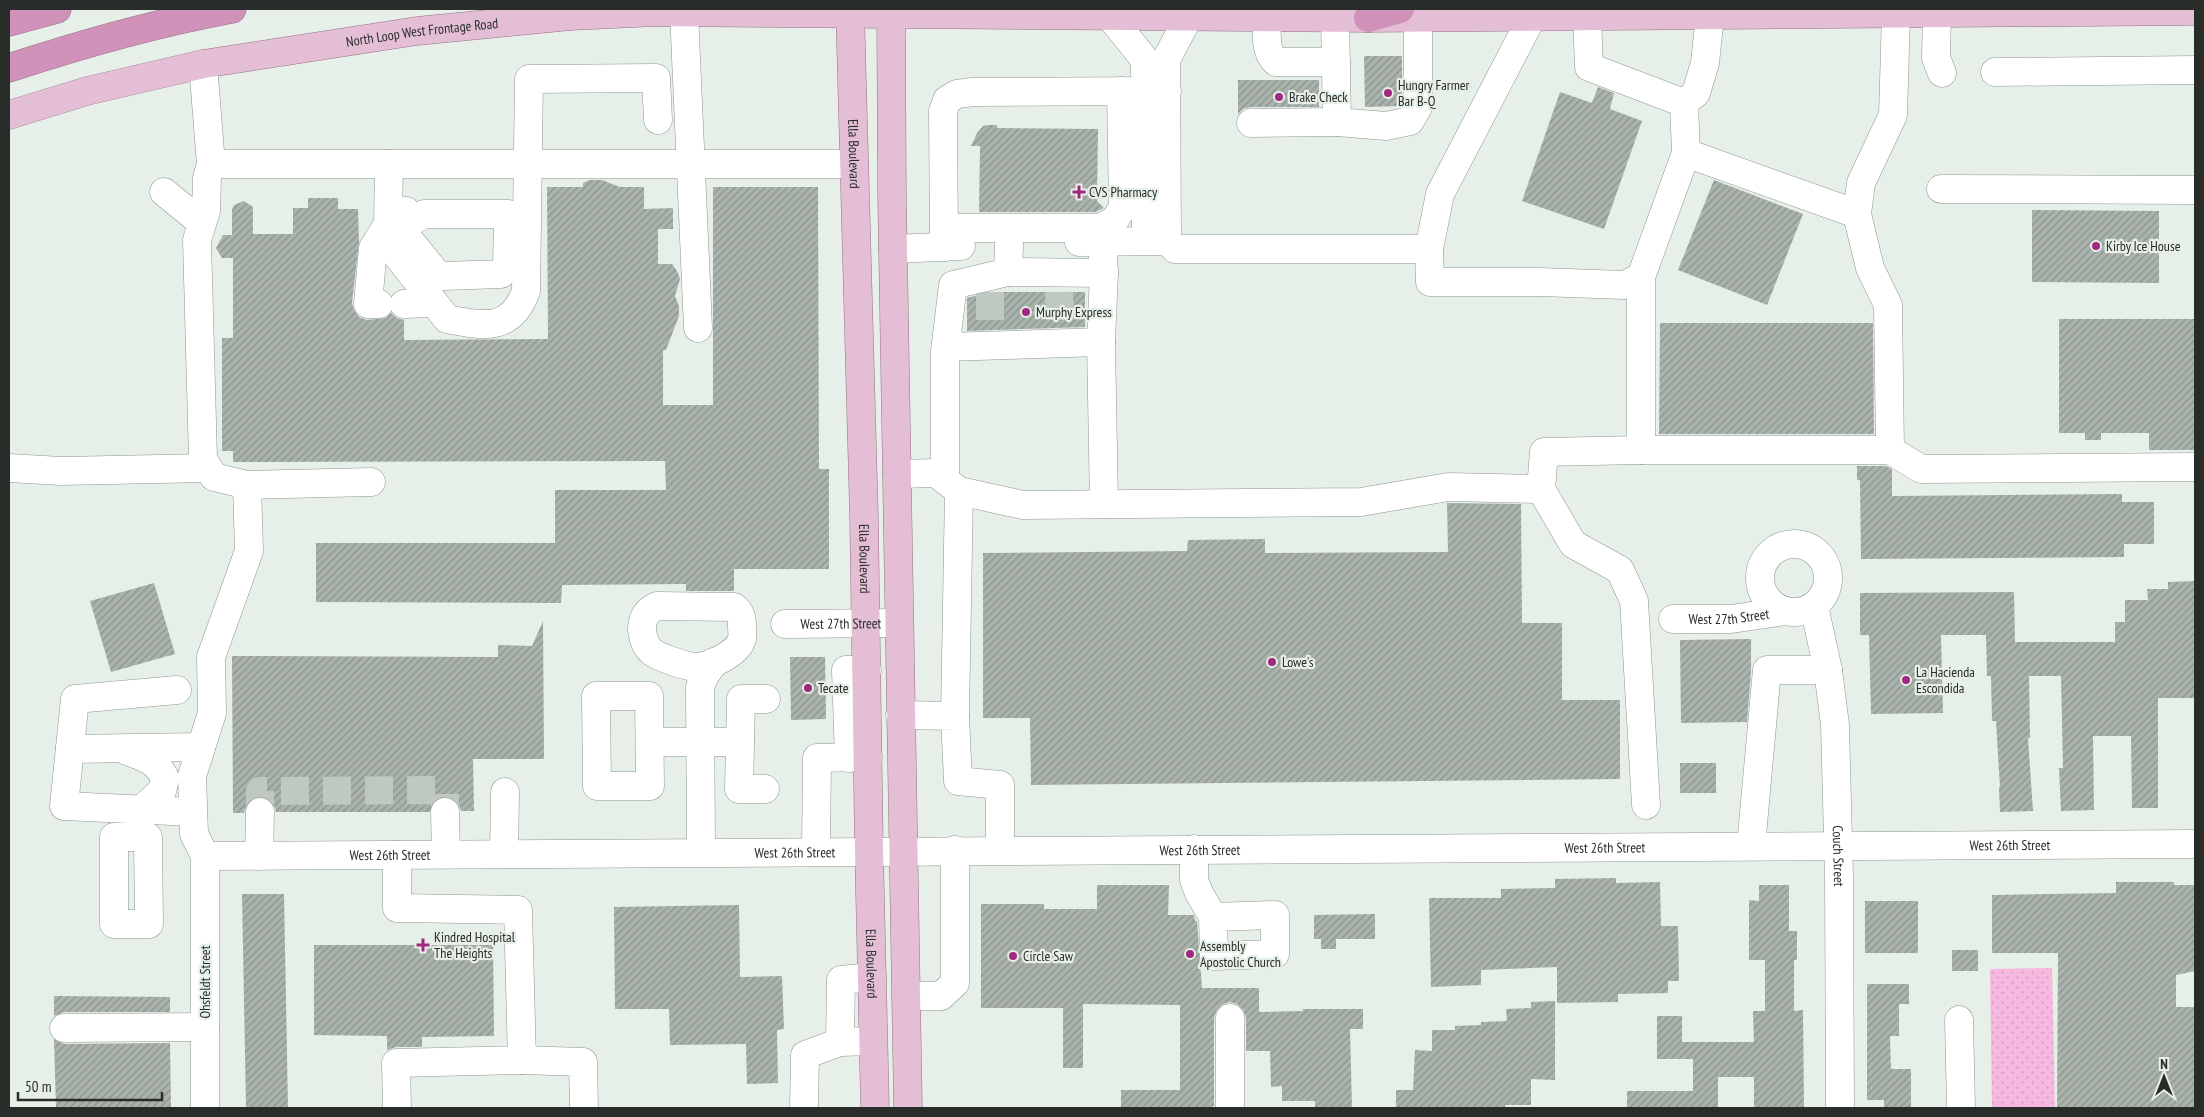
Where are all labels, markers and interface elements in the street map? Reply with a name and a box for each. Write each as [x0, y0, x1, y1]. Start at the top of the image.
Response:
street label: North Loop West Frontage Road [345, 14, 499, 51]
place label: Hungry Farmer Bar B-Q [1398, 76, 1470, 110]
marker: Hungry Farmer Bar B-Q [1382, 87, 1394, 99]
place label: Brake Check [1289, 88, 1348, 106]
marker: Brake Check [1273, 91, 1285, 103]
street label: Ella Boulevard [844, 119, 864, 189]
place label: CVS Pharmacy [1089, 183, 1158, 201]
marker: CVS Pharmacy [1073, 186, 1085, 198]
place label: Kirby Ice House [2106, 237, 2181, 255]
marker: Kirby Ice House [2090, 240, 2102, 252]
place label: Murphy Express [1036, 303, 1112, 321]
marker: Murphy Express [1020, 306, 1032, 318]
street label: Ella Boulevard [855, 524, 874, 594]
street label: West 27th Street [1689, 605, 1770, 628]
street label: West 27th Street [801, 614, 882, 633]
place label: Lowe's [1282, 653, 1314, 671]
marker: Lowe's [1266, 656, 1278, 668]
place label: La Hacienda Escondida [1916, 663, 1975, 697]
marker: La Hacienda Escondida [1900, 674, 1912, 686]
place label: Tecate [818, 679, 849, 697]
marker: Tecate [802, 682, 814, 694]
street label: Couch Street [1829, 825, 1848, 887]
street label: West 26th Street [1969, 836, 2051, 854]
street label: West 26th Street [1564, 838, 1646, 857]
street label: West 26th Street [1159, 841, 1241, 859]
street label: West 26th Street [754, 843, 836, 862]
street label: West 26th Street [349, 846, 431, 864]
place label: Kindred Hospital The Heights [434, 928, 516, 962]
street label: Ella Boulevard [862, 929, 881, 999]
place label: Assembly Apostolic Church [1200, 937, 1281, 971]
marker: Kindred Hospital The Heights [416, 938, 430, 952]
street label: Ohsfeldt Street [196, 945, 214, 1018]
place label: Circle Saw [1023, 947, 1074, 965]
marker: Assembly Apostolic Church [1184, 948, 1196, 960]
marker: Circle Saw [1007, 950, 1019, 962]
north arrow [2139, 1052, 2189, 1102]
text: N [2160, 1055, 2168, 1073]
scale bar [18, 1070, 161, 1102]
text: 50 m [25, 1077, 51, 1096]

